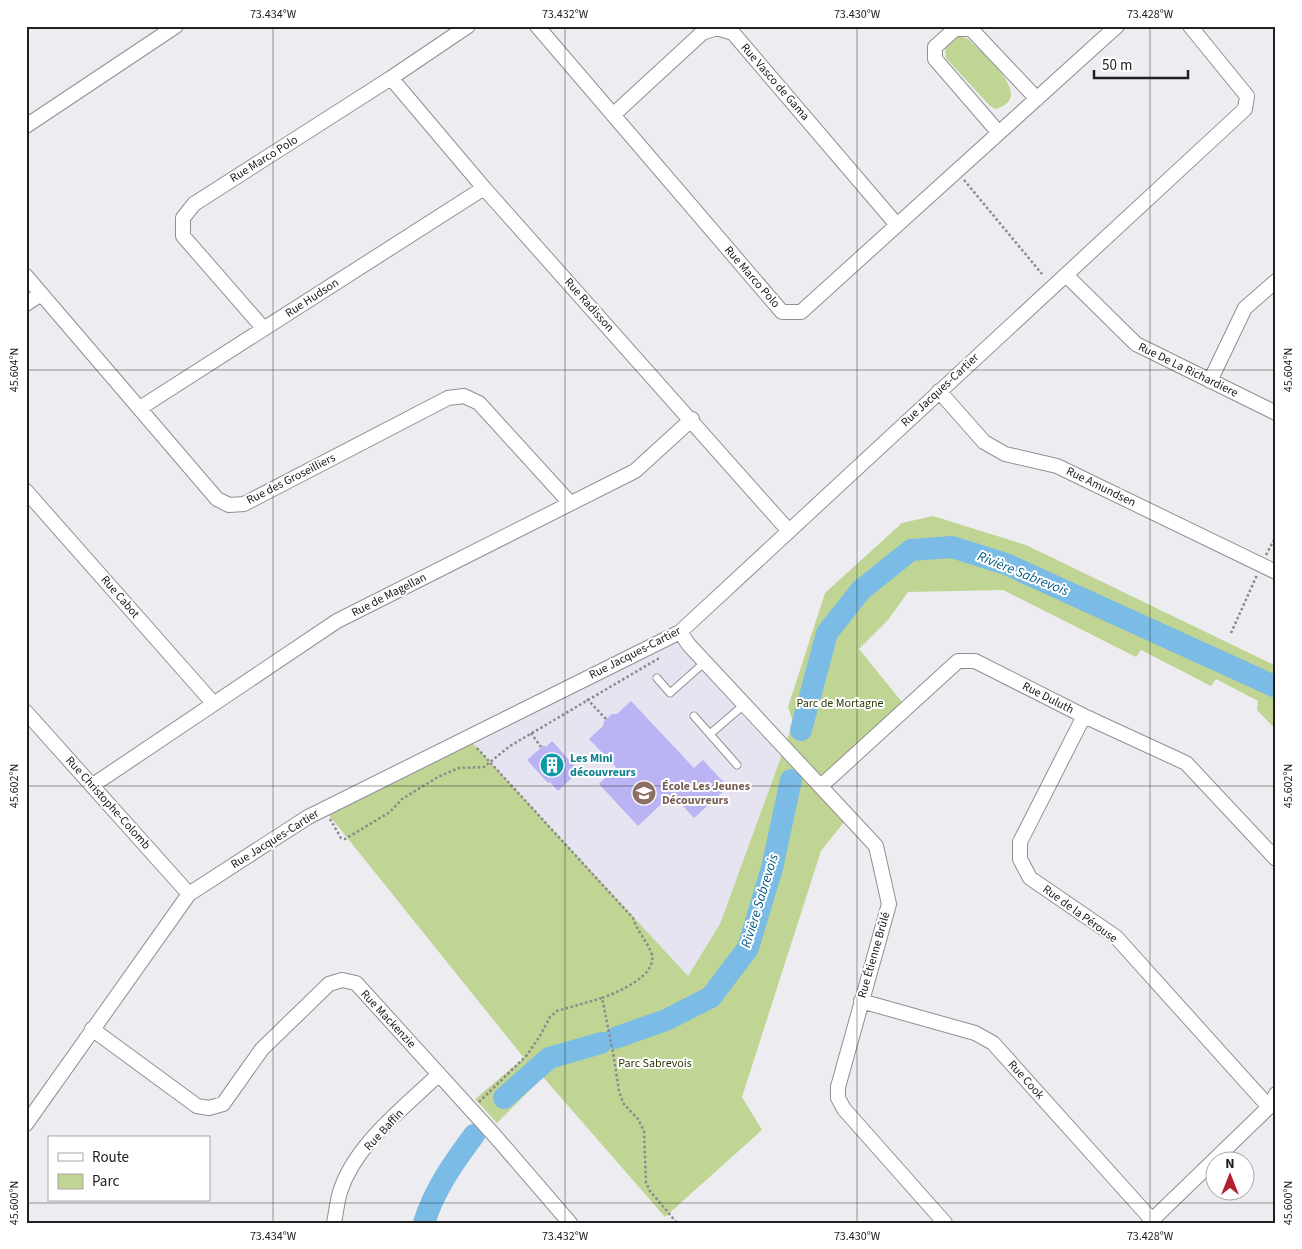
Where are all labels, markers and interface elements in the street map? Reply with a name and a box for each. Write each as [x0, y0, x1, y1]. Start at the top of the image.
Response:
text: 73.434°W [250, 6, 297, 23]
text: 73.432°W [542, 6, 589, 23]
text: 73.430°W [834, 6, 881, 23]
text: 73.428°W [1127, 6, 1174, 23]
street label: Rue Vasco de Gama [737, 40, 813, 124]
scale bar [1094, 48, 1188, 80]
text: 50 m [1102, 55, 1132, 76]
street label: Rue Marco Polo [227, 131, 301, 187]
street label: Rue Marco Polo [720, 242, 784, 312]
street label: Rue Hudson [282, 274, 342, 322]
street label: Rue Radisson [560, 274, 618, 336]
street label: Rue De La Richardiere [1135, 338, 1241, 402]
text: 45.604°N [6, 348, 23, 392]
text: 45.604°N [1280, 348, 1297, 392]
street label: Rue Jacques-Cartier [897, 349, 983, 431]
street label: Rue des Groseilliers [244, 449, 338, 509]
street label: Rue Amundsen [1063, 463, 1139, 511]
water label: Rivière Sabrevois [974, 547, 1072, 602]
street label: Rue de Magellan [349, 569, 429, 621]
street label: Rue Cabot [97, 572, 143, 622]
street label: Rue Jacques-Cartier [586, 622, 685, 683]
street label: Rue Duluth [1019, 678, 1077, 718]
park label: Parc de Mortagne [796, 695, 884, 712]
place label: Les Mini découvreurs [570, 750, 636, 781]
building icon: Les Mini découvreurs [539, 752, 565, 778]
street label: Rue Christophe-Colomb [62, 753, 155, 854]
text: 45.602°N [6, 764, 23, 808]
text: 45.602°N [1280, 764, 1297, 808]
place label: École Les Jeunes Découvreurs [662, 778, 750, 809]
school or university icon: École Les Jeunes Découvreurs [631, 780, 657, 806]
street label: Rue Jacques-Cartier [228, 805, 323, 873]
water label: Rivière Sabrevois [736, 851, 784, 950]
street label: Rue de la Pérouse [1039, 881, 1121, 947]
street label: Rue Étienne Brûlé [854, 910, 894, 1000]
street label: Rue Mackenzie [356, 986, 420, 1052]
park label: Parc Sabrevois [618, 1055, 692, 1072]
street label: Rue Cook [1004, 1057, 1048, 1103]
street label: Rue Baffin [360, 1105, 408, 1155]
legend [48, 1136, 210, 1202]
text: Route [92, 1147, 129, 1168]
north arrow [1204, 1152, 1254, 1202]
text: N [1225, 1154, 1235, 1174]
text: Parc [92, 1171, 119, 1192]
text: 45.600°N [6, 1181, 23, 1225]
text: 45.600°N [1280, 1181, 1297, 1225]
text: 73.434°W [250, 1228, 297, 1245]
text: 73.432°W [542, 1228, 589, 1245]
text: 73.430°W [834, 1228, 881, 1245]
text: 73.428°W [1127, 1228, 1174, 1245]

